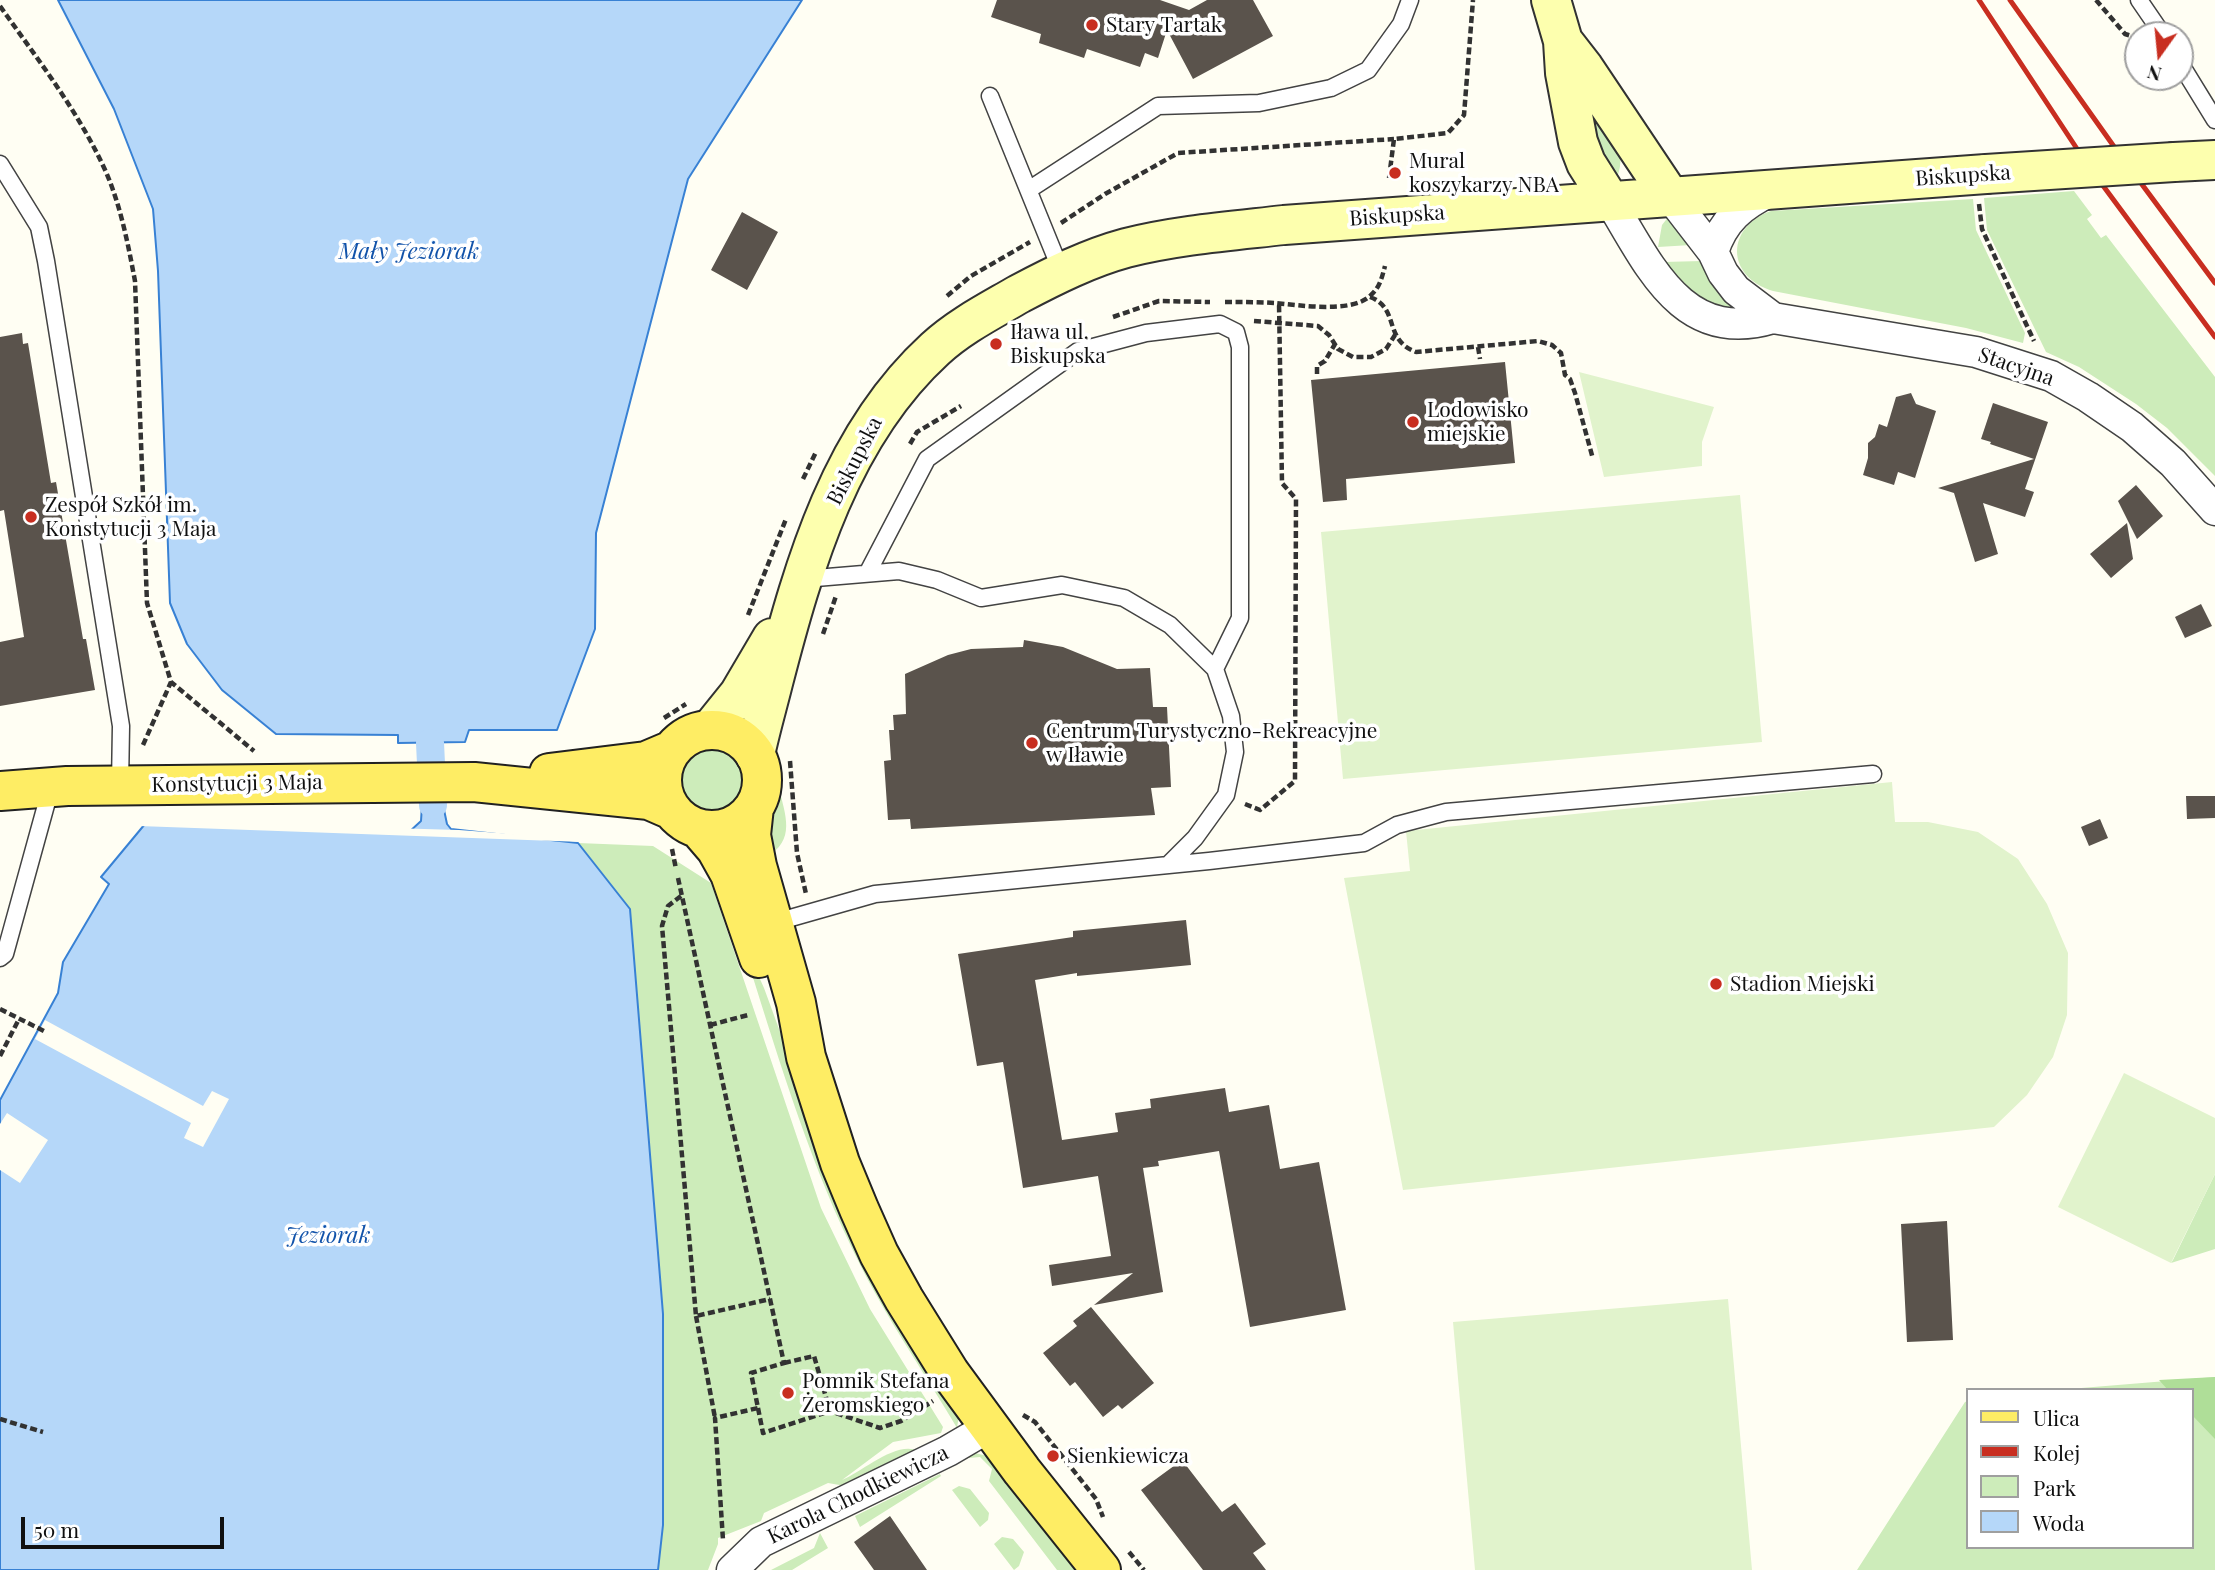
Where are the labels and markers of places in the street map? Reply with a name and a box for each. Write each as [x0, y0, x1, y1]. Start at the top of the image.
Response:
place label: Stary Tartak [1106, 12, 1222, 38]
marker: Stary Tartak [1084, 17, 1100, 33]
place label: Mural koszykarzy NBA [1409, 148, 1559, 198]
marker: Mural koszykarzy NBA [1387, 165, 1403, 181]
place label: Iława ul. Biskupska [1010, 319, 1106, 369]
marker: Iława ul. Biskupska [988, 336, 1004, 352]
place label: Lodowisko miejskie [1427, 397, 1529, 447]
marker: Lodowisko miejskie [1405, 414, 1421, 430]
place label: Zespół Szkół im. Konstytucji 3 Maja [45, 492, 216, 542]
marker: Zespół Szkół im. Konstytucji 3 Maja [23, 509, 39, 525]
place label: Centrum Turystyczno-Rekreacyjne w Iławie [1046, 718, 1377, 768]
marker: Centrum Turystyczno-Rekreacyjne w Iławie [1024, 735, 1040, 751]
place label: Stadion Miejski [1730, 971, 1875, 997]
marker: Stadion Miejski [1708, 976, 1724, 992]
place label: Pomnik Stefana Żeromskiego [802, 1368, 950, 1418]
marker: Pomnik Stefana Żeromskiego [780, 1385, 796, 1401]
place label: Sienkiewicza [1067, 1443, 1189, 1469]
marker: Sienkiewicza [1045, 1448, 1061, 1464]

